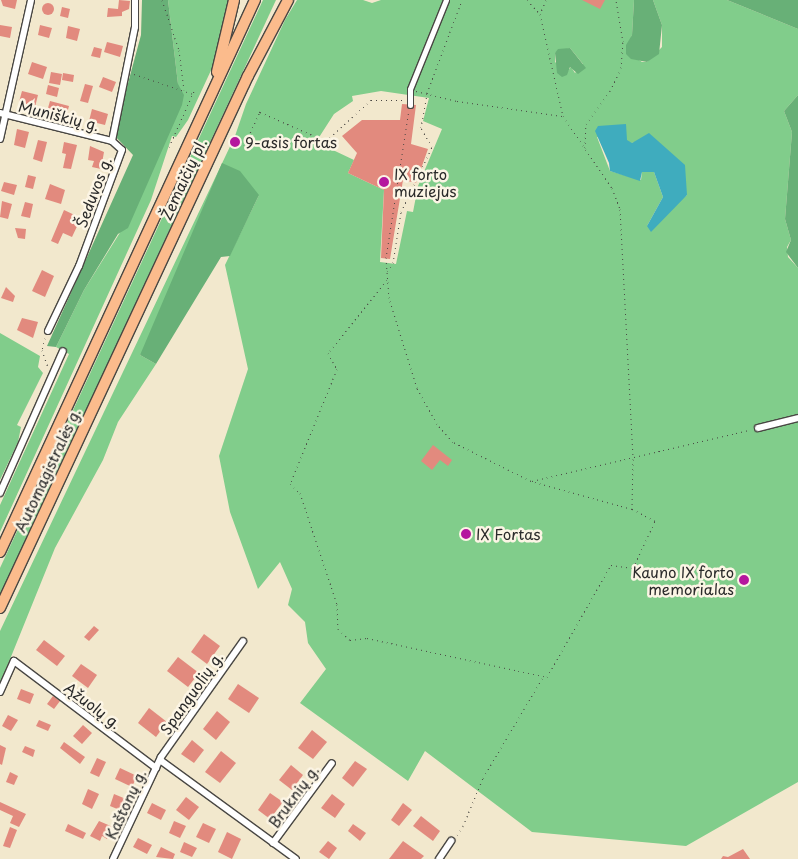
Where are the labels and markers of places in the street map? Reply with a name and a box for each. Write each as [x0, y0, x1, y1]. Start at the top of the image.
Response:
place label: 9-asis fortas [245, 133, 337, 151]
marker: 9-asis fortas [229, 136, 241, 148]
place label: IX forto muziejus [394, 164, 456, 199]
marker: IX forto muziejus [378, 176, 390, 188]
place label: IX Fortas [476, 525, 541, 543]
marker: IX Fortas [460, 528, 472, 540]
place label: Kauno IX forto memorialas [630, 562, 734, 597]
marker: Kauno IX forto memorialas [738, 574, 750, 586]

